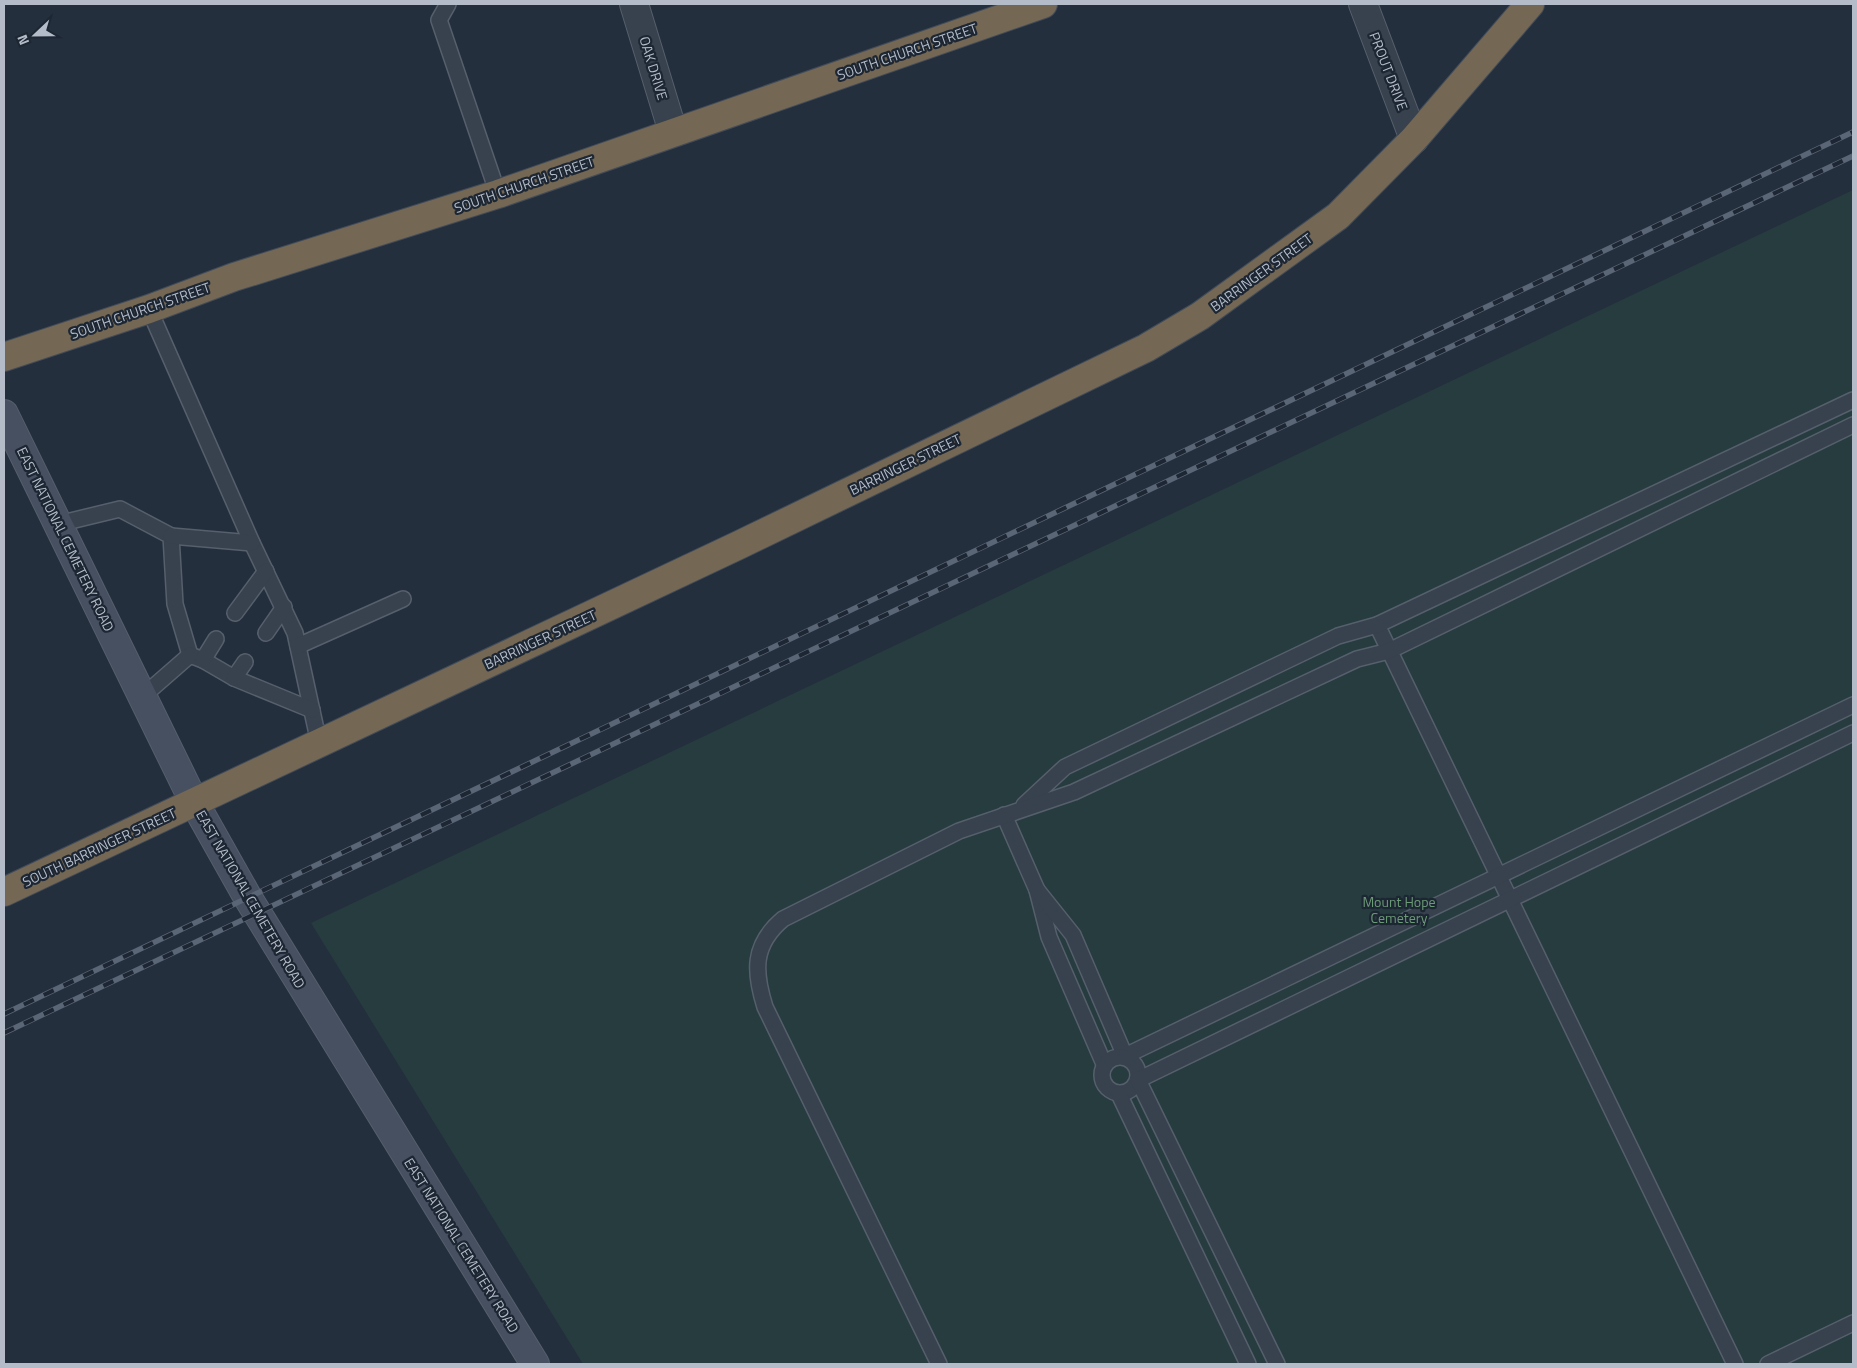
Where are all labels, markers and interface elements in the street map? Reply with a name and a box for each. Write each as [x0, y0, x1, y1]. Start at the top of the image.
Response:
north arrow [10, 10, 60, 60]
street label: SOUTH CHURCH STREET [834, 17, 981, 85]
street label: PROUT DRIVE [1364, 29, 1414, 114]
text: N [11, 32, 34, 48]
street label: OAK DRIVE [634, 34, 674, 103]
street label: SOUTH CHURCH STREET [451, 150, 598, 218]
street label: BARRINGER STREET [1206, 227, 1317, 316]
street label: SOUTH CHURCH STREET [67, 276, 214, 344]
street label: BARRINGER STREET [846, 428, 965, 500]
street label: EAST NATIONAL CEMETERY ROAD [12, 443, 120, 635]
street label: BARRINGER STREET [481, 604, 600, 674]
street label: SOUTH BARRINGER STREET [19, 802, 180, 892]
street label: EAST NATIONAL CEMETERY ROAD [191, 806, 311, 992]
park label: Mount Hope Cemetery [1362, 891, 1436, 928]
street label: EAST NATIONAL CEMETERY ROAD [399, 1153, 525, 1337]

